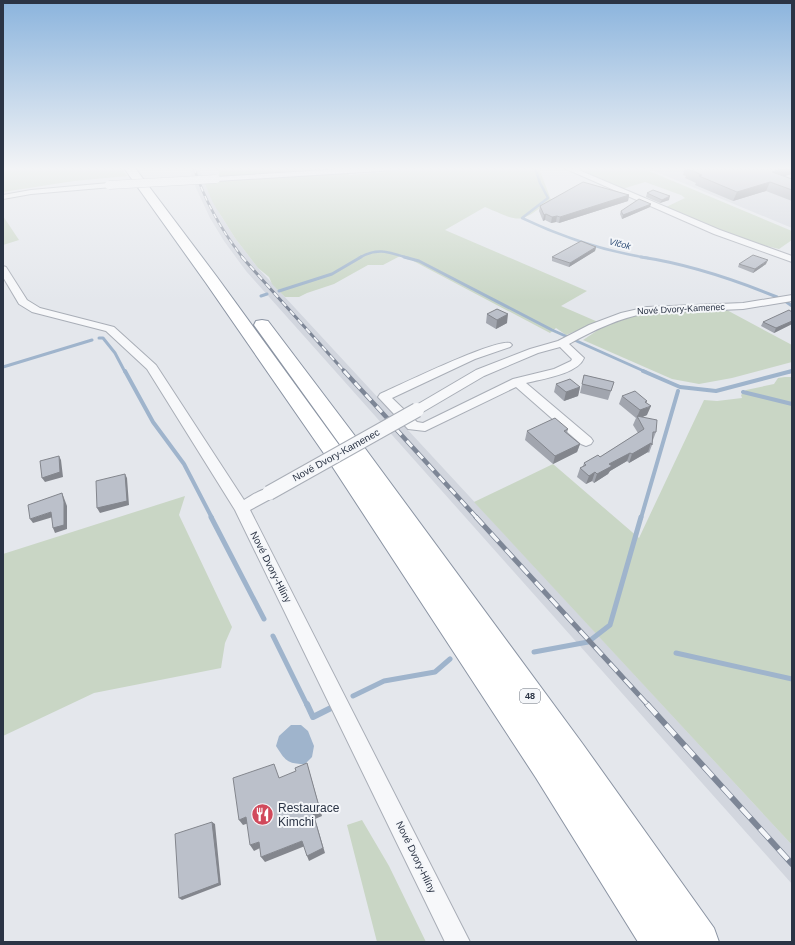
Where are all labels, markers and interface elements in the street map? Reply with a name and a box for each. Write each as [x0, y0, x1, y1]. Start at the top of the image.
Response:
water label: Vlčok [608, 236, 632, 252]
street label: Nové Dvory-Kamenec [637, 302, 726, 316]
street label: Nové Dvory-Kamenec [291, 426, 381, 484]
street label: Nové Dvory-Hlíny [248, 530, 294, 604]
road number: 48 [520, 689, 540, 703]
place label: Restaurace Kimchi [278, 801, 340, 829]
restaurant icon: Restaurace Kimchi [250, 802, 276, 828]
street label: Nové Dvory-Hlíny [394, 819, 438, 895]

